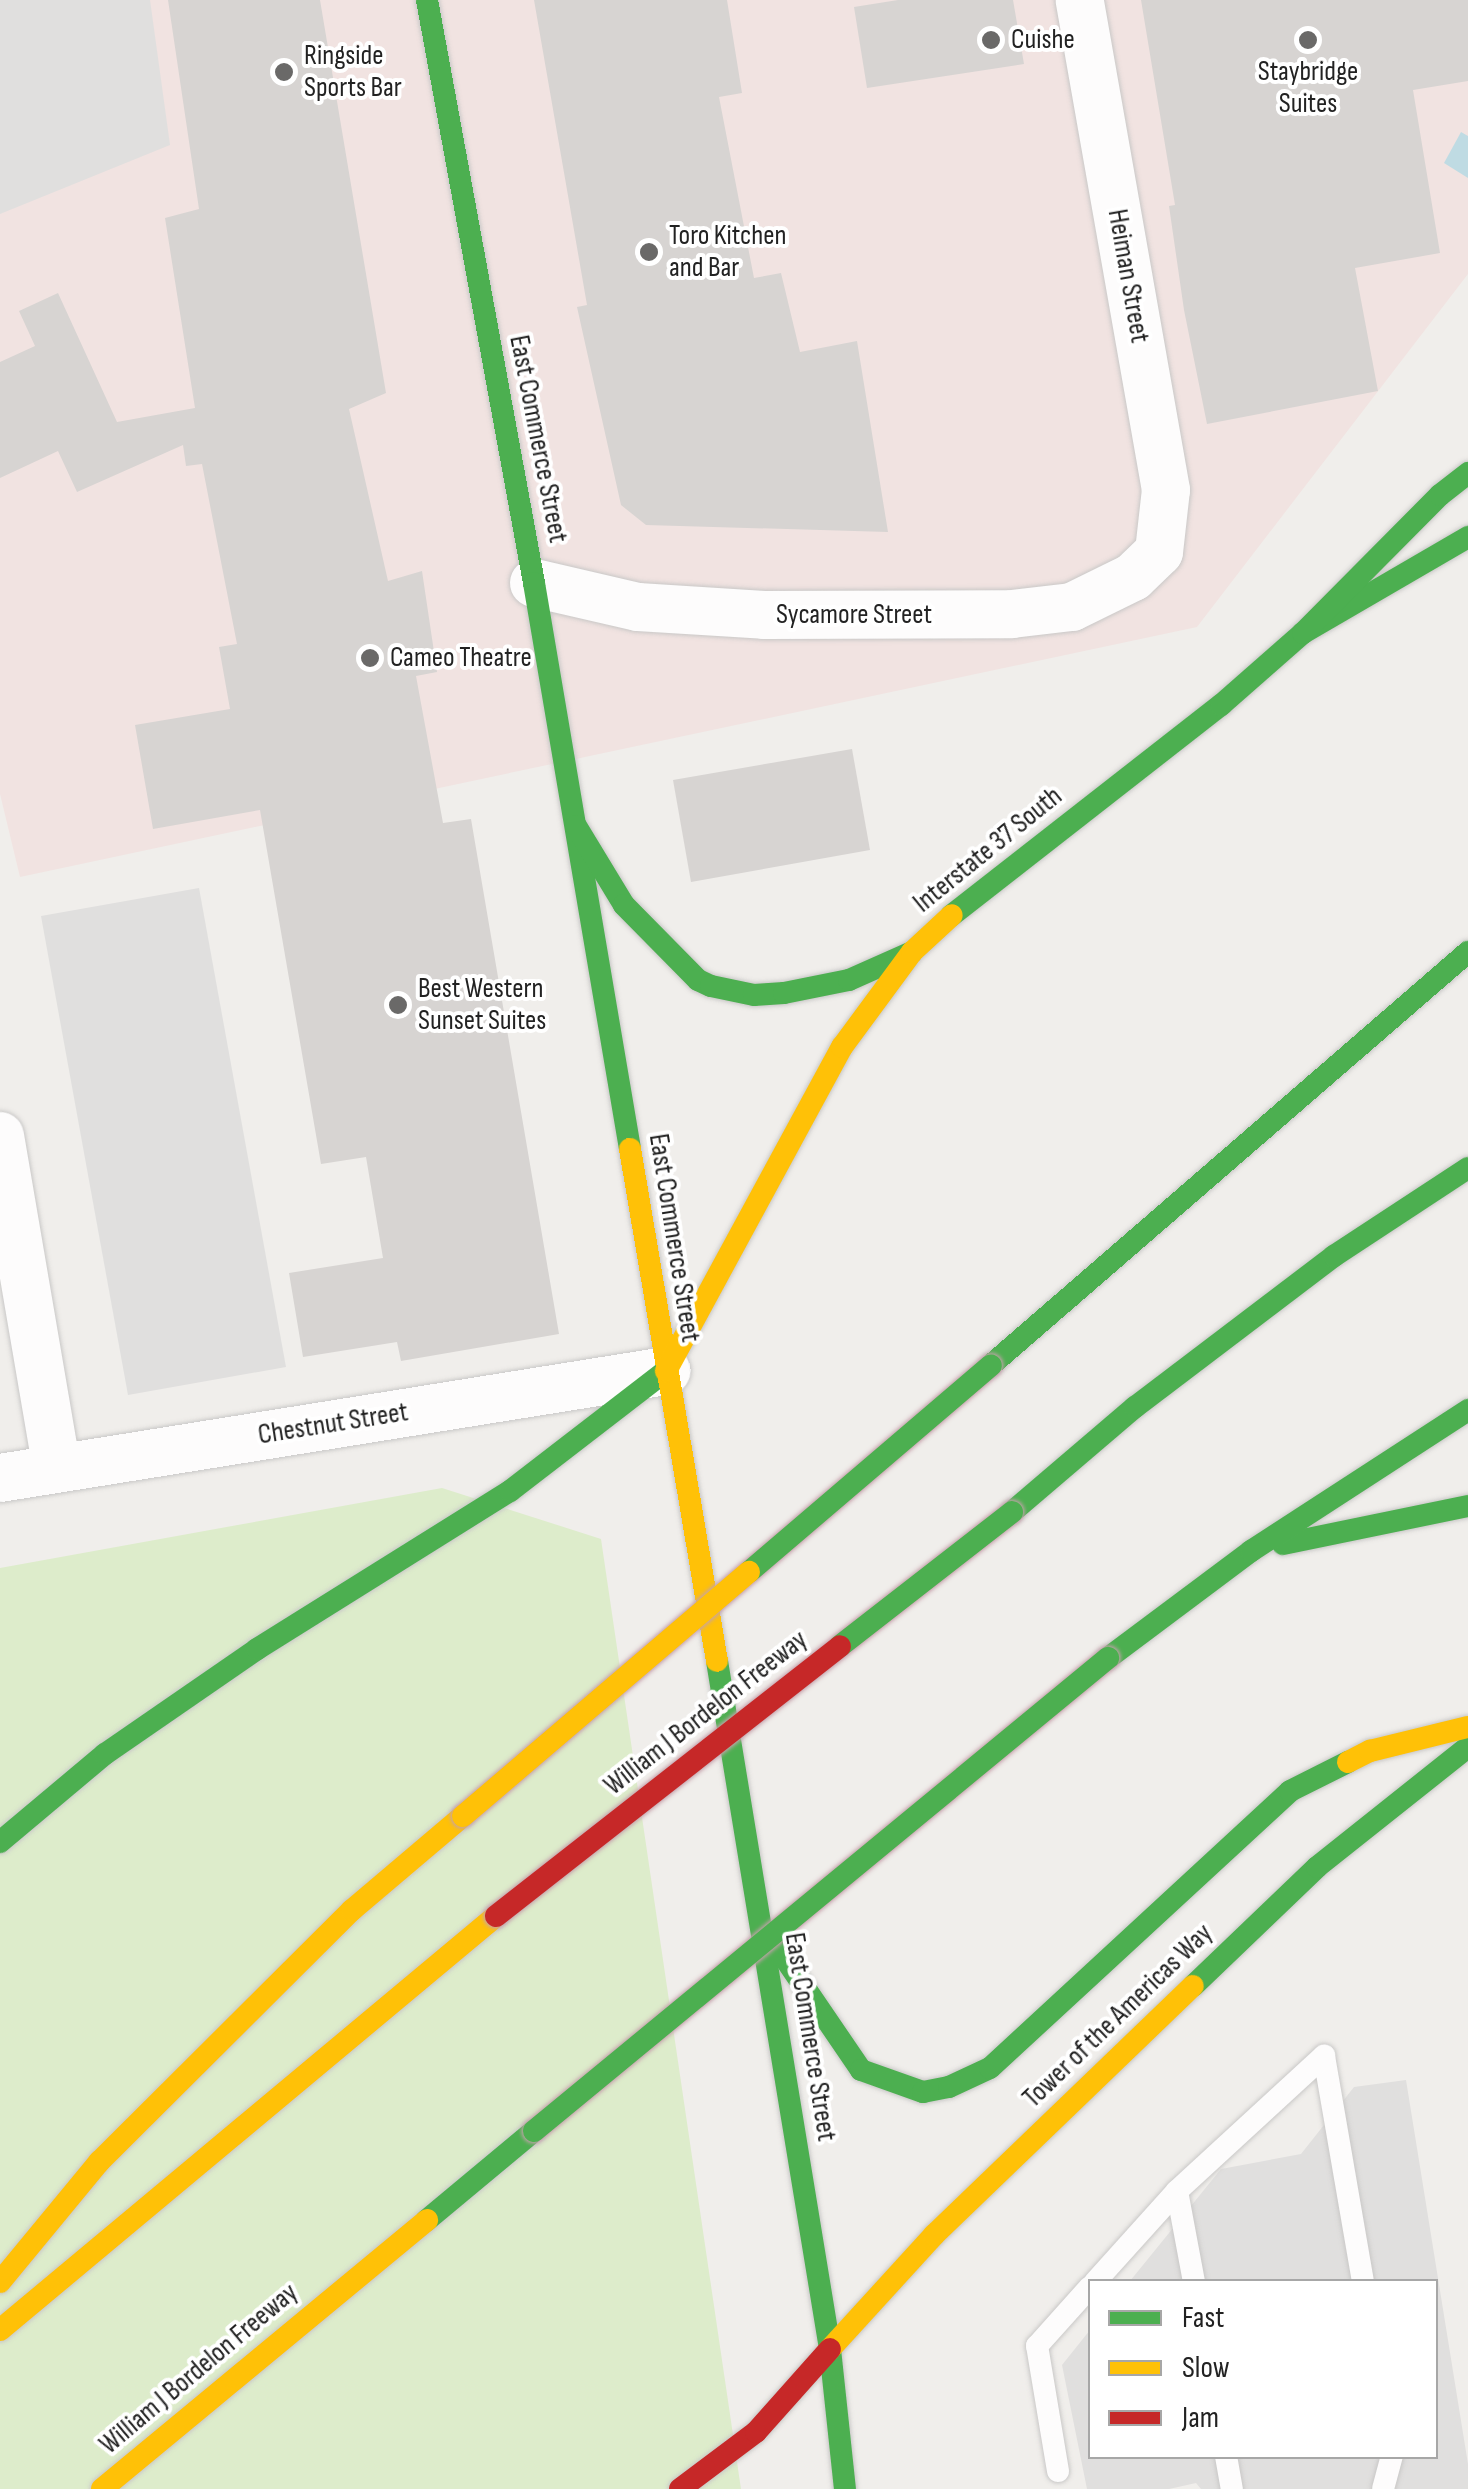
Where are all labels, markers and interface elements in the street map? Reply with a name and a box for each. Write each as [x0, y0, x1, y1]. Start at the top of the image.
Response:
place label: Cuishe [1011, 23, 1075, 57]
marker: Cuishe [980, 29, 1002, 51]
marker: Staybridge Suites [1297, 29, 1319, 51]
place label: Ringside Sports Bar [304, 39, 402, 105]
place label: Staybridge Suites [1258, 55, 1358, 121]
marker: Ringside Sports Bar [273, 61, 295, 83]
street label: Heiman Street [1100, 207, 1156, 345]
place label: Toro Kitchen and Bar [669, 219, 786, 285]
marker: Toro Kitchen and Bar [638, 241, 660, 263]
street label: East Commerce Street [501, 332, 575, 546]
street label: Sycamore Street [776, 598, 932, 632]
place label: Cameo Theatre [390, 641, 532, 675]
marker: Cameo Theatre [359, 647, 381, 669]
street label: Interstate 37 South [907, 780, 1069, 920]
place label: Best Western Sunset Suites [418, 972, 546, 1038]
marker: Best Western Sunset Suites [387, 994, 409, 1016]
street label: East Commerce Street [641, 1131, 707, 1345]
street label: Chestnut Street [256, 1396, 410, 1452]
street label: William J Bordelon Freeway [598, 1623, 814, 1803]
street label: Tower of the Americas Way [1016, 1917, 1220, 2115]
street label: East Commerce Street [777, 1930, 843, 2144]
street label: William J Bordelon Freeway [93, 2276, 305, 2462]
legend [1088, 2279, 1438, 2459]
text: Fast [1182, 2300, 1224, 2336]
text: Slow [1182, 2350, 1230, 2386]
text: Jam [1182, 2400, 1219, 2436]

